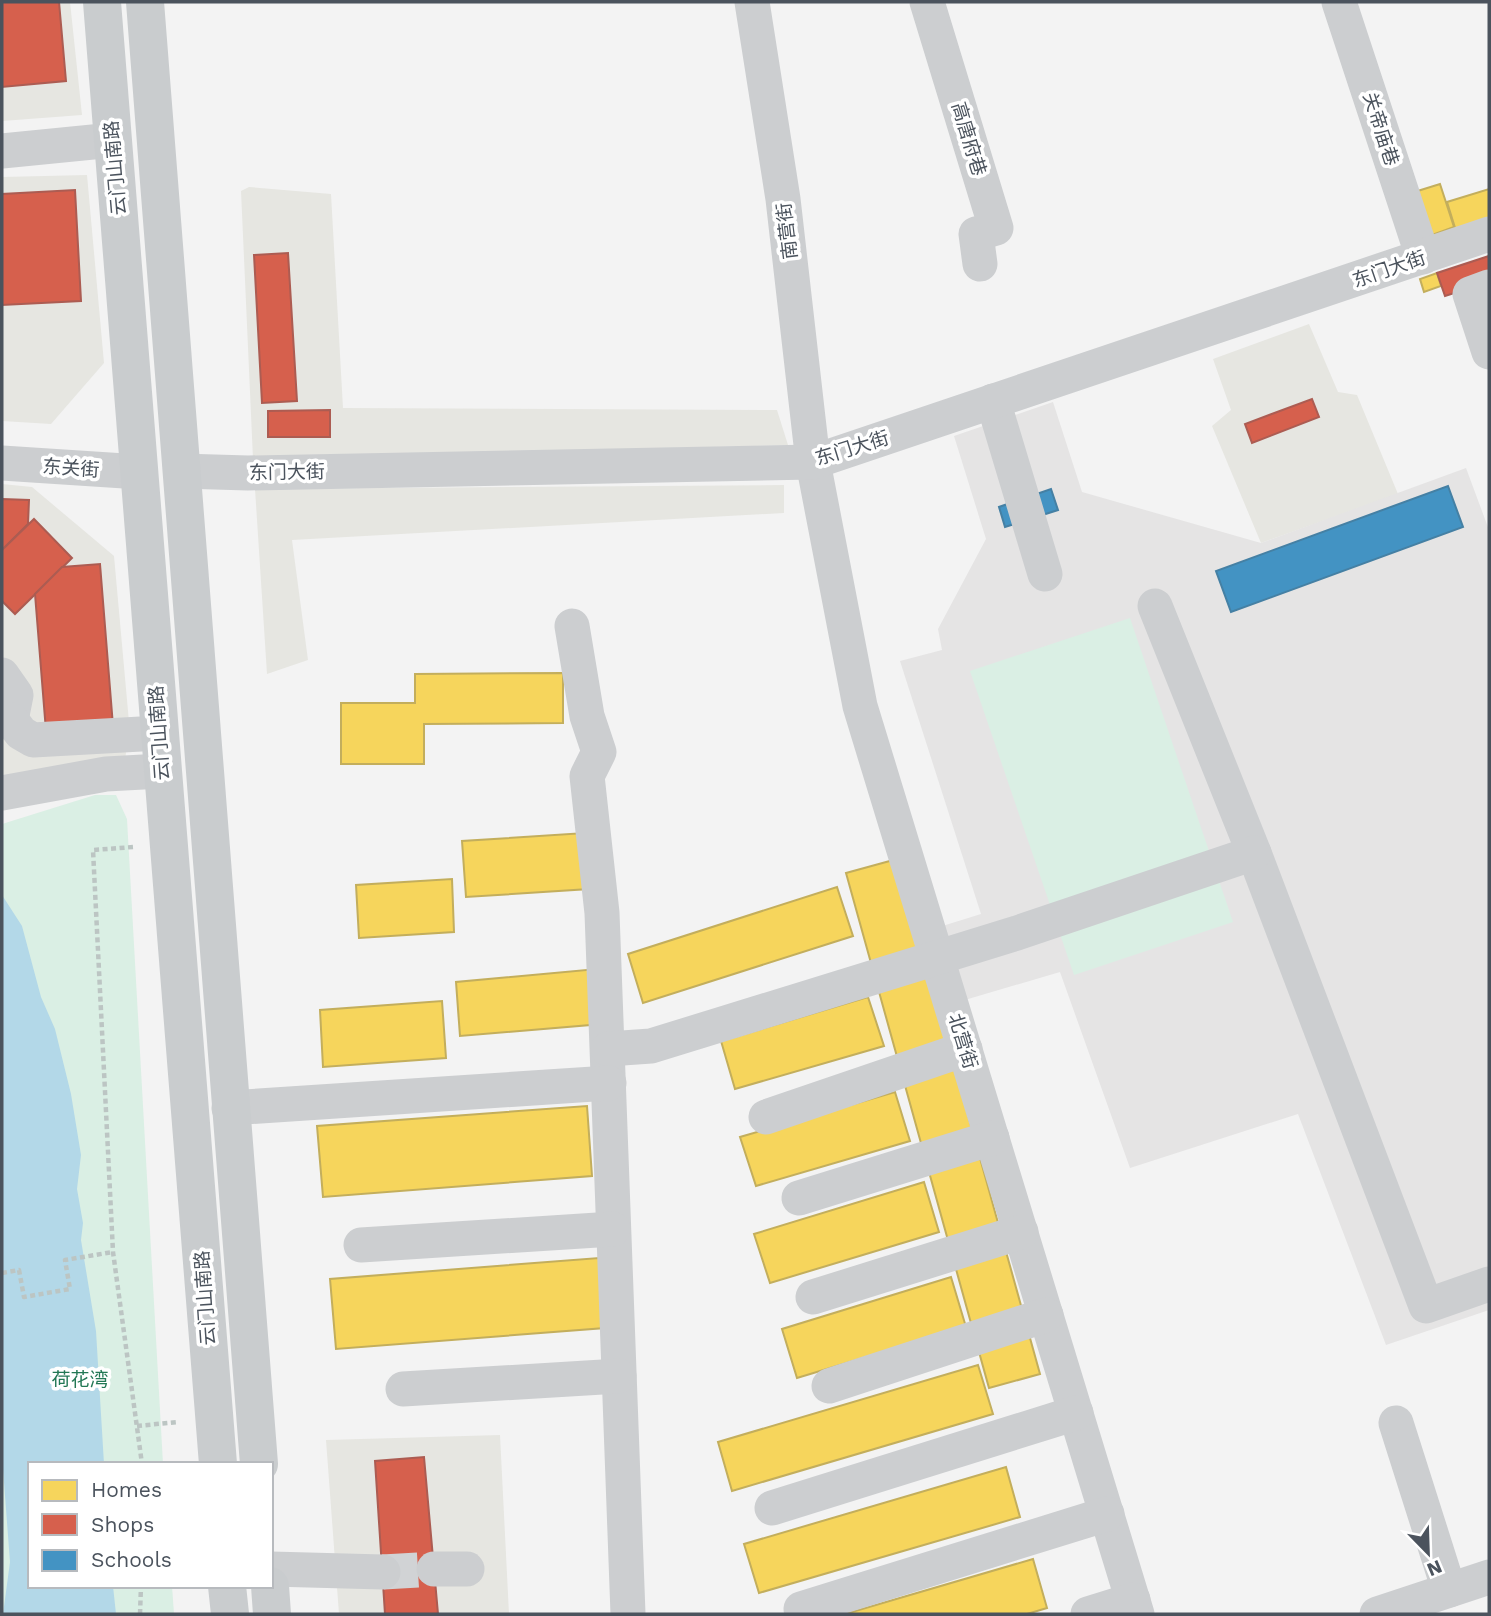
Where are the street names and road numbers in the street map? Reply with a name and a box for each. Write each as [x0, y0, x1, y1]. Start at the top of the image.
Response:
street label: 关帝庙巷 [1358, 89, 1404, 169]
street label: 高唐府巷 [947, 99, 991, 179]
street label: 云门山南路 [99, 120, 131, 216]
street label: 南营街 [772, 201, 802, 261]
street label: 东门大街 [1349, 246, 1429, 292]
street label: 东门大街 [812, 426, 892, 470]
street label: 东关街 [42, 455, 100, 481]
street label: 东门大街 [249, 460, 325, 484]
street label: 云门山南路 [144, 685, 174, 781]
street label: 北营街 [944, 1010, 982, 1072]
street label: 云门山南路 [190, 1250, 220, 1346]

